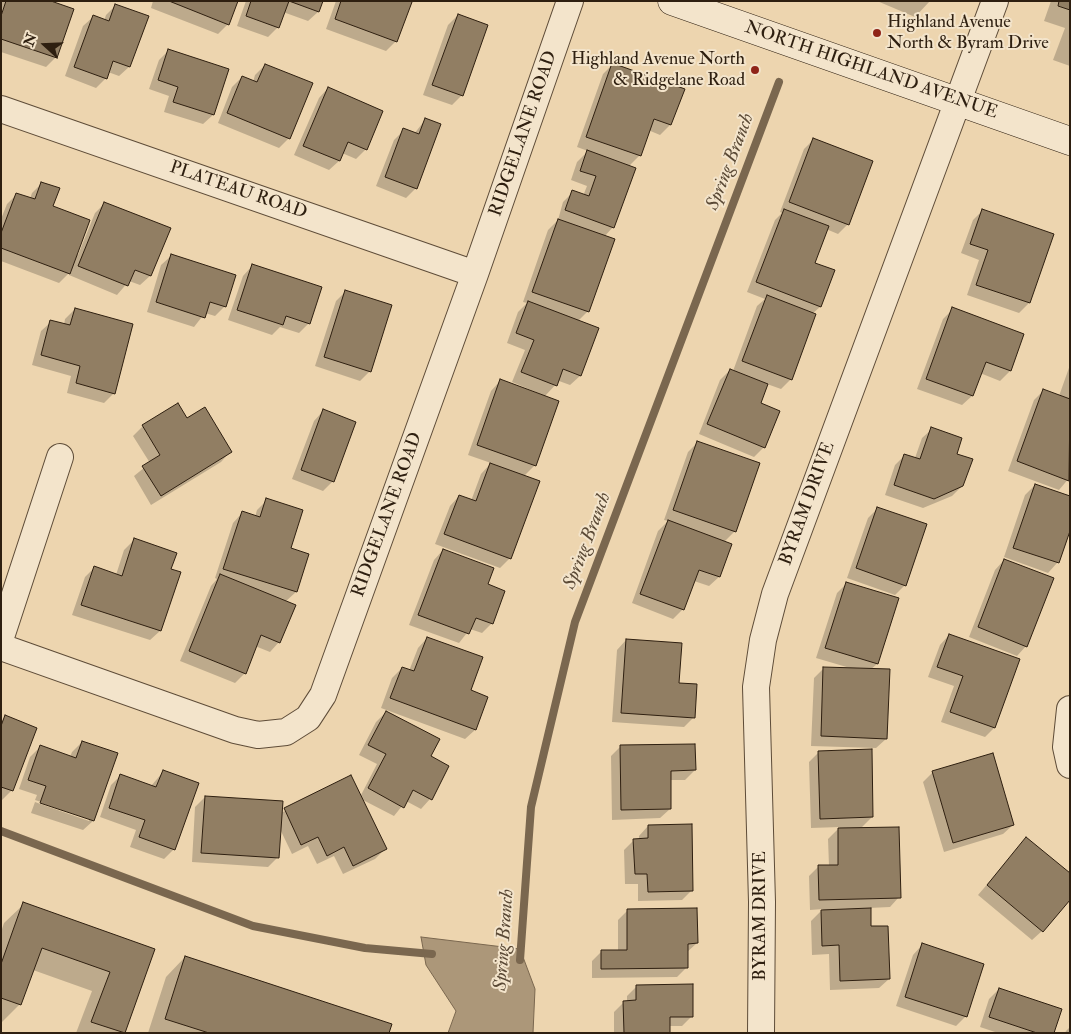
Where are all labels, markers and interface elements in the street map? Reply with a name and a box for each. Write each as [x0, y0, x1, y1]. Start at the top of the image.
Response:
place label: Highland Avenue North & Byram Drive [887, 12, 1049, 54]
street label: NORTH HIGHLAND AVENUE [742, 17, 1000, 125]
north arrow [20, 20, 70, 70]
marker: Highland Avenue North & Byram Drive [871, 27, 883, 39]
text: N [20, 31, 41, 49]
street label: RIDGELANE ROAD [486, 48, 562, 220]
place label: Highland Avenue North & Ridgelane Road [571, 49, 745, 92]
marker: Highland Avenue North & Ridgelane Road [749, 64, 761, 76]
water label: Spring Branch [702, 110, 760, 214]
street label: PLATEAU ROAD [166, 157, 310, 225]
street label: RIDGELANE ROAD [348, 430, 428, 600]
street label: BYRAM DRIVE [776, 439, 840, 569]
water label: Spring Branch [559, 489, 617, 593]
street label: BYRAM DRIVE [750, 851, 772, 981]
water label: Spring Branch [490, 888, 520, 992]

